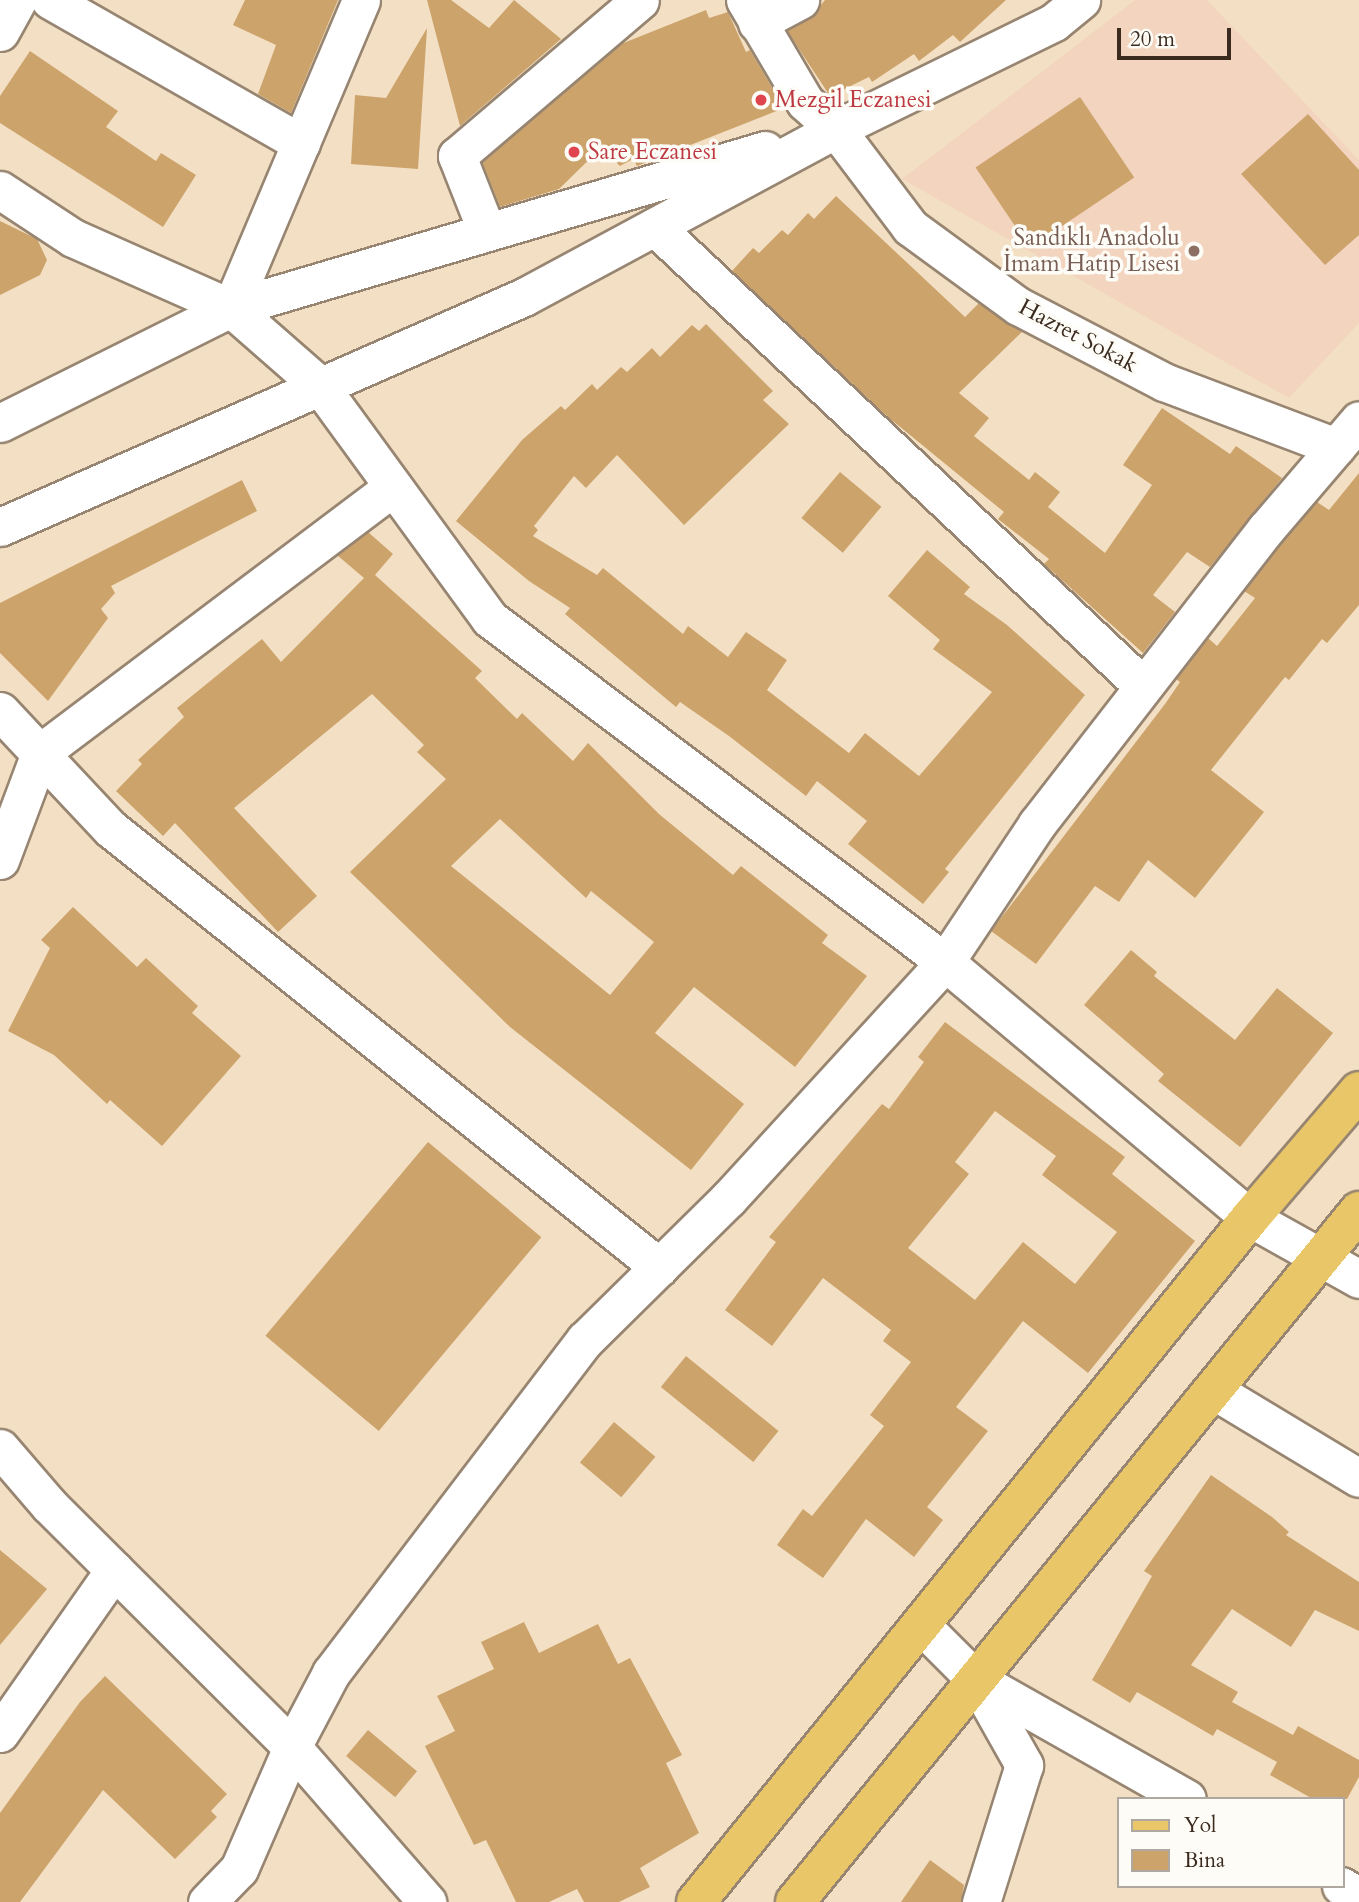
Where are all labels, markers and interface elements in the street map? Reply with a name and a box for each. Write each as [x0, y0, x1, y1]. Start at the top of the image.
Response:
scale bar [1121, 14, 1235, 58]
text: 20 m [1130, 25, 1175, 54]
place label: Mezgil Eczanesi [775, 86, 931, 114]
marker: Mezgil Eczanesi [753, 92, 769, 108]
place label: Sare Eczanesi [588, 138, 717, 166]
marker: Sare Eczanesi [566, 144, 582, 160]
place label: Sandıklı Anadolu İmam Hatip Lisesi [1003, 224, 1180, 278]
marker: Sandıklı Anadolu İmam Hatip Lisesi [1186, 243, 1202, 259]
street label: Hazret Sokak [1014, 293, 1142, 379]
legend [1118, 1797, 1345, 1888]
text: Yol [1184, 1811, 1216, 1840]
text: Bina [1184, 1846, 1225, 1875]

